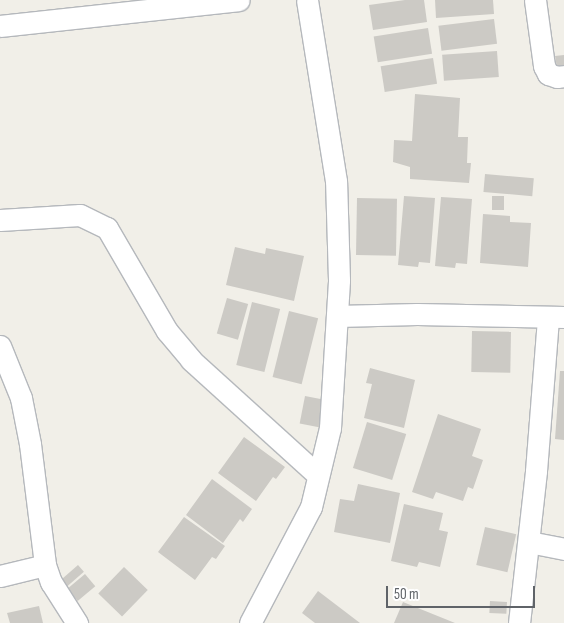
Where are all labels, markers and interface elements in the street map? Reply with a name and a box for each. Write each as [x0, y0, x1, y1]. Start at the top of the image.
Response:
scale bar [389, 576, 538, 608]
text: 50 m [394, 585, 419, 604]

